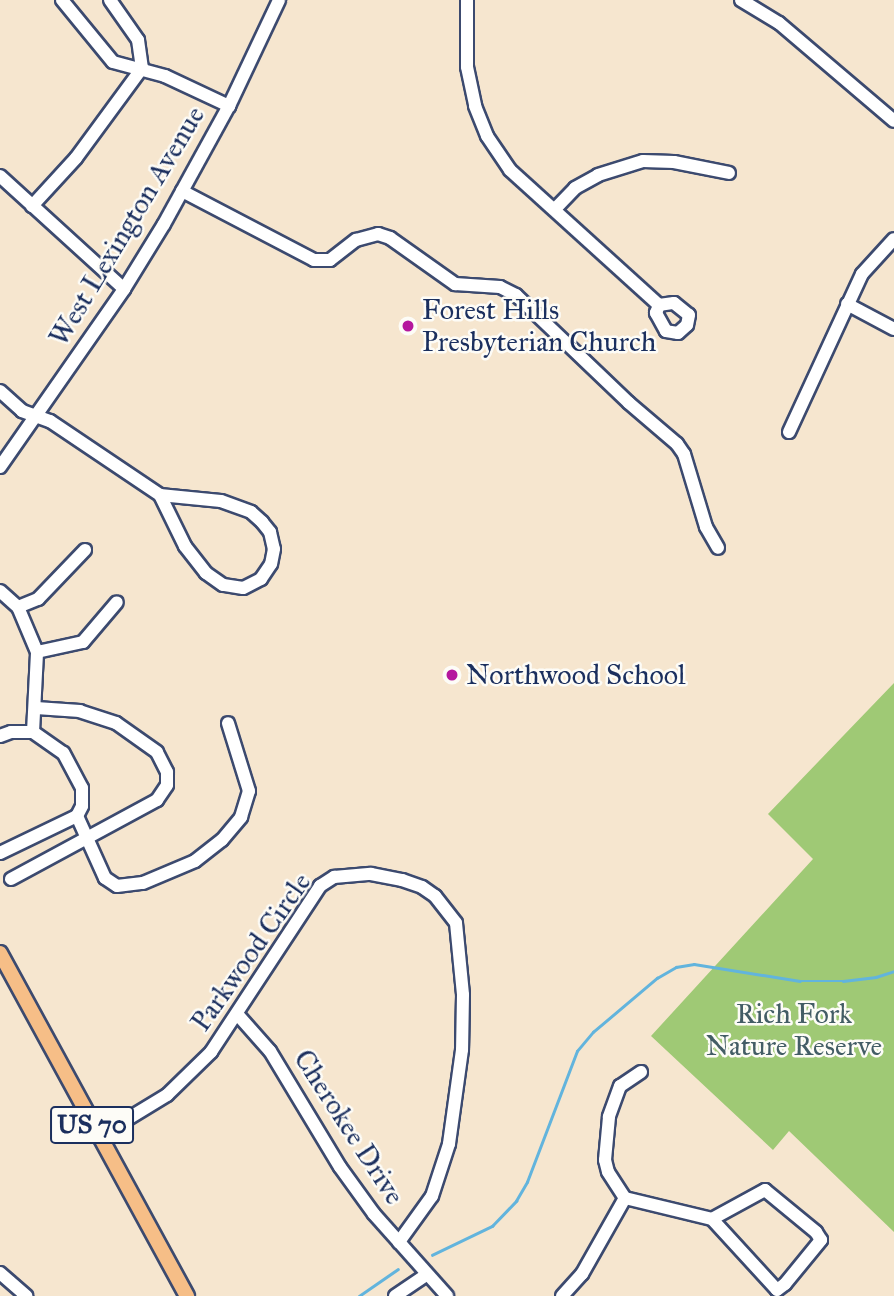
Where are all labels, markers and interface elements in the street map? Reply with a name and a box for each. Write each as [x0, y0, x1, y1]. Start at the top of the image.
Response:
street label: West Lexington Avenue [42, 100, 212, 352]
place label: Forest Hills Presbyterian Church [422, 293, 656, 359]
marker: Forest Hills Presbyterian Church [400, 318, 416, 334]
place label: Northwood School [466, 658, 686, 692]
marker: Northwood School [444, 667, 460, 683]
street label: Parkwood Circle [184, 866, 318, 1038]
park label: Rich Fork Nature Reserve [706, 997, 882, 1063]
street label: Cherokee Drive [287, 1043, 411, 1211]
road number: US 70 [50, 1102, 134, 1148]

